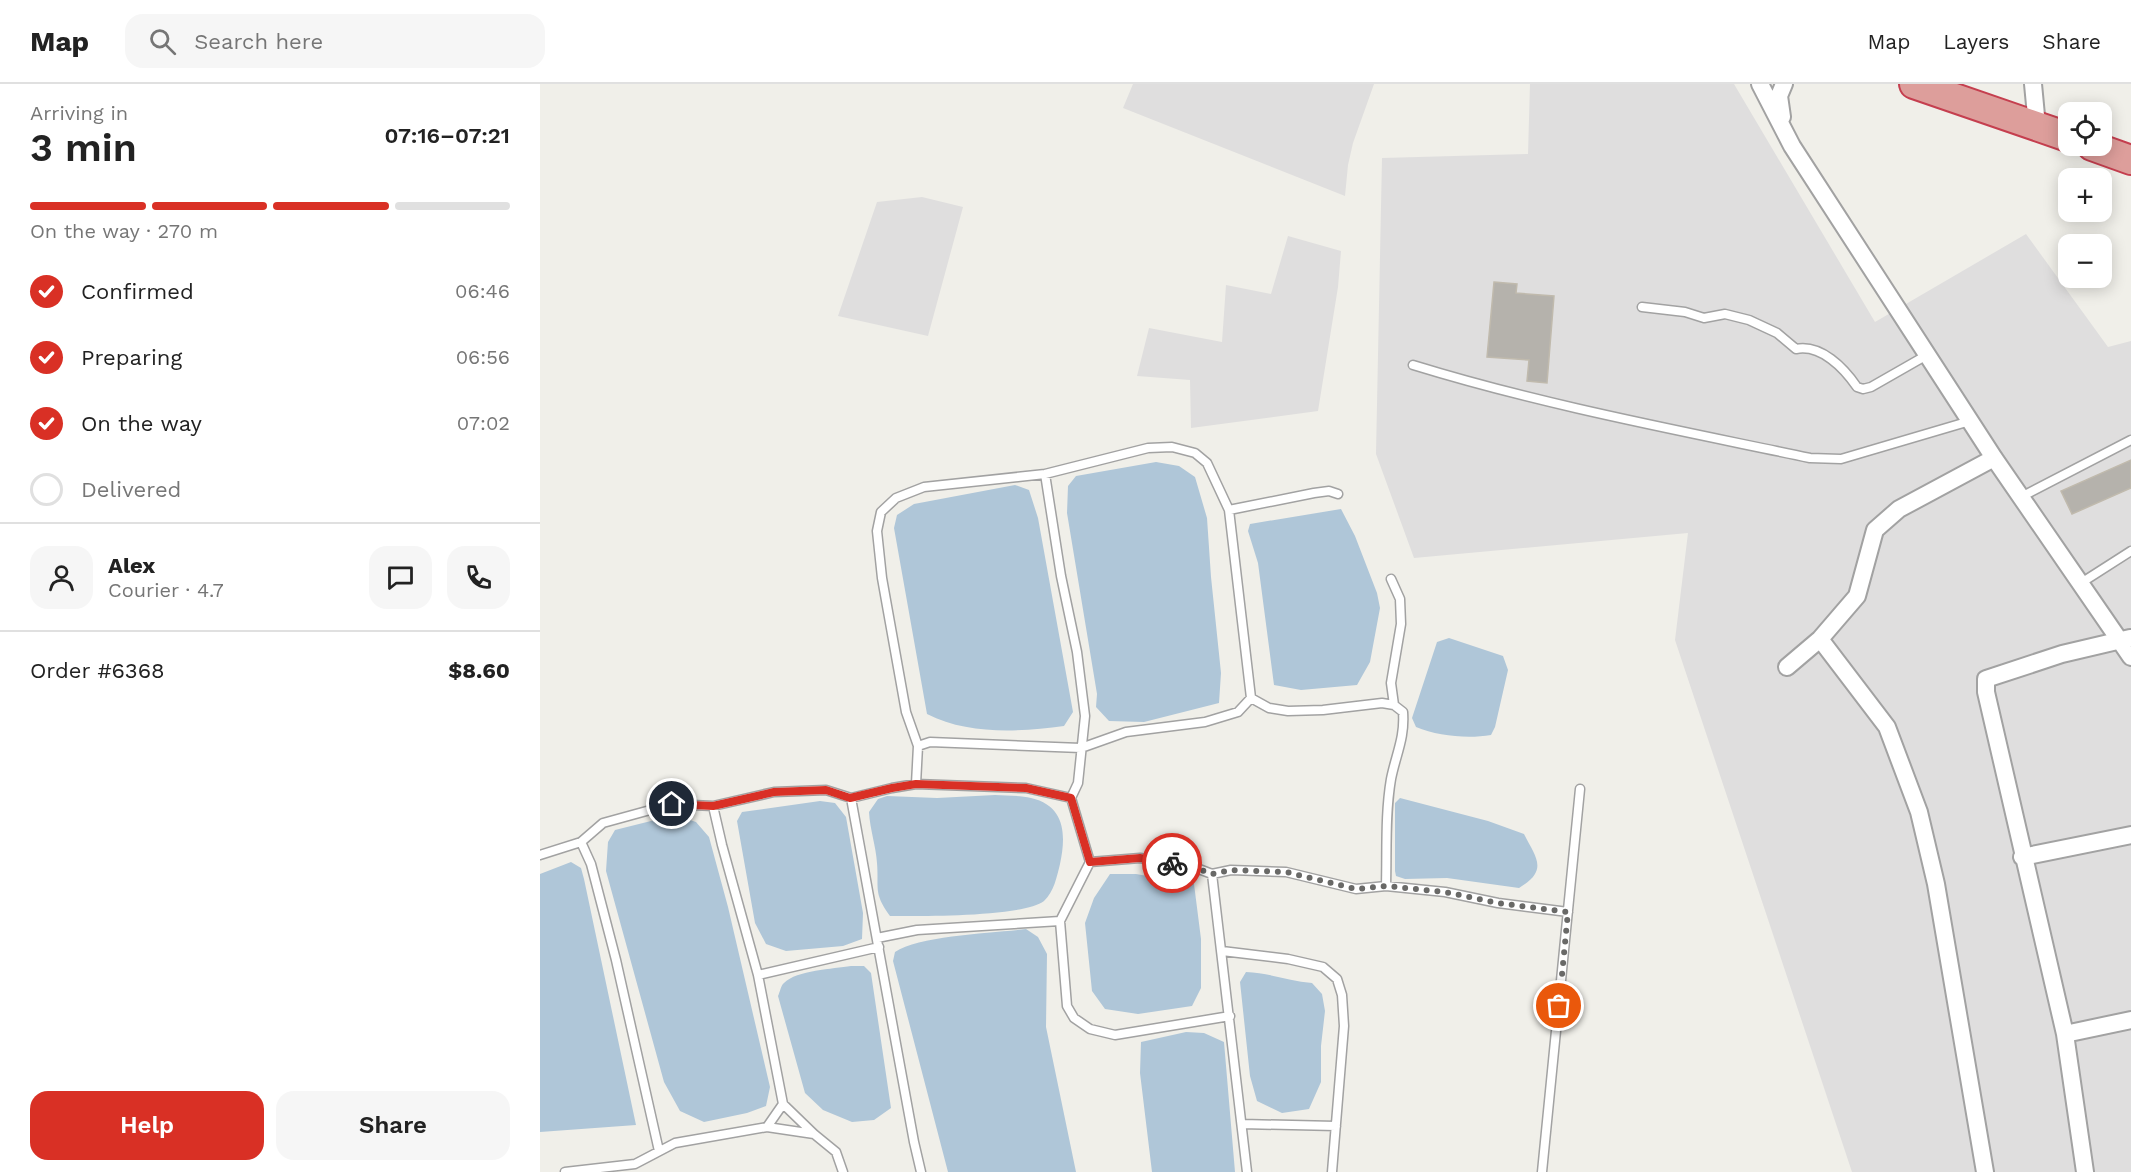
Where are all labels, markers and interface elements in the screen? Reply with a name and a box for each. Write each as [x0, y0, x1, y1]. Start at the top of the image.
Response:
search box [125, 14, 545, 68]
text: Map [30, 25, 89, 58]
icon: search [146, 25, 179, 58]
text: Search here [194, 29, 323, 54]
text: Map [1867, 29, 1910, 54]
text: Layers [1943, 29, 2009, 54]
text: Share [2042, 29, 2101, 54]
text: Arriving in [30, 101, 128, 125]
map controls [2058, 102, 2112, 288]
button: locate [2058, 102, 2112, 156]
text: 07:16–07:21 [385, 123, 510, 148]
text: 3 min [30, 125, 137, 170]
button: + [2058, 168, 2112, 222]
text: On the way · 270 m [30, 219, 218, 243]
button: − [2058, 234, 2112, 288]
icon: check [30, 275, 63, 308]
text: Confirmed [81, 279, 194, 304]
text: 06:46 [455, 279, 510, 303]
icon: check [30, 341, 63, 374]
text: Preparing [81, 345, 182, 370]
text: 06:56 [456, 345, 510, 369]
icon: check [30, 407, 63, 440]
text: On the way [81, 411, 202, 436]
text: 07:02 [457, 411, 510, 435]
text: Delivered [81, 477, 181, 502]
button: person [30, 546, 93, 609]
button: chat [369, 546, 432, 609]
button: phone [447, 546, 510, 609]
text: Alex [108, 553, 155, 578]
text: Courier · 4.7 [108, 578, 224, 602]
text: Order #6368 [30, 658, 165, 683]
text: $8.60 [448, 658, 510, 683]
pin [646, 778, 697, 829]
icon: home [655, 787, 688, 820]
courier [1142, 833, 1202, 893]
icon: bike [1156, 847, 1189, 880]
pin [1533, 980, 1584, 1031]
icon: bag [1542, 989, 1575, 1022]
button: Help [30, 1091, 264, 1160]
button: Share [276, 1091, 510, 1160]

